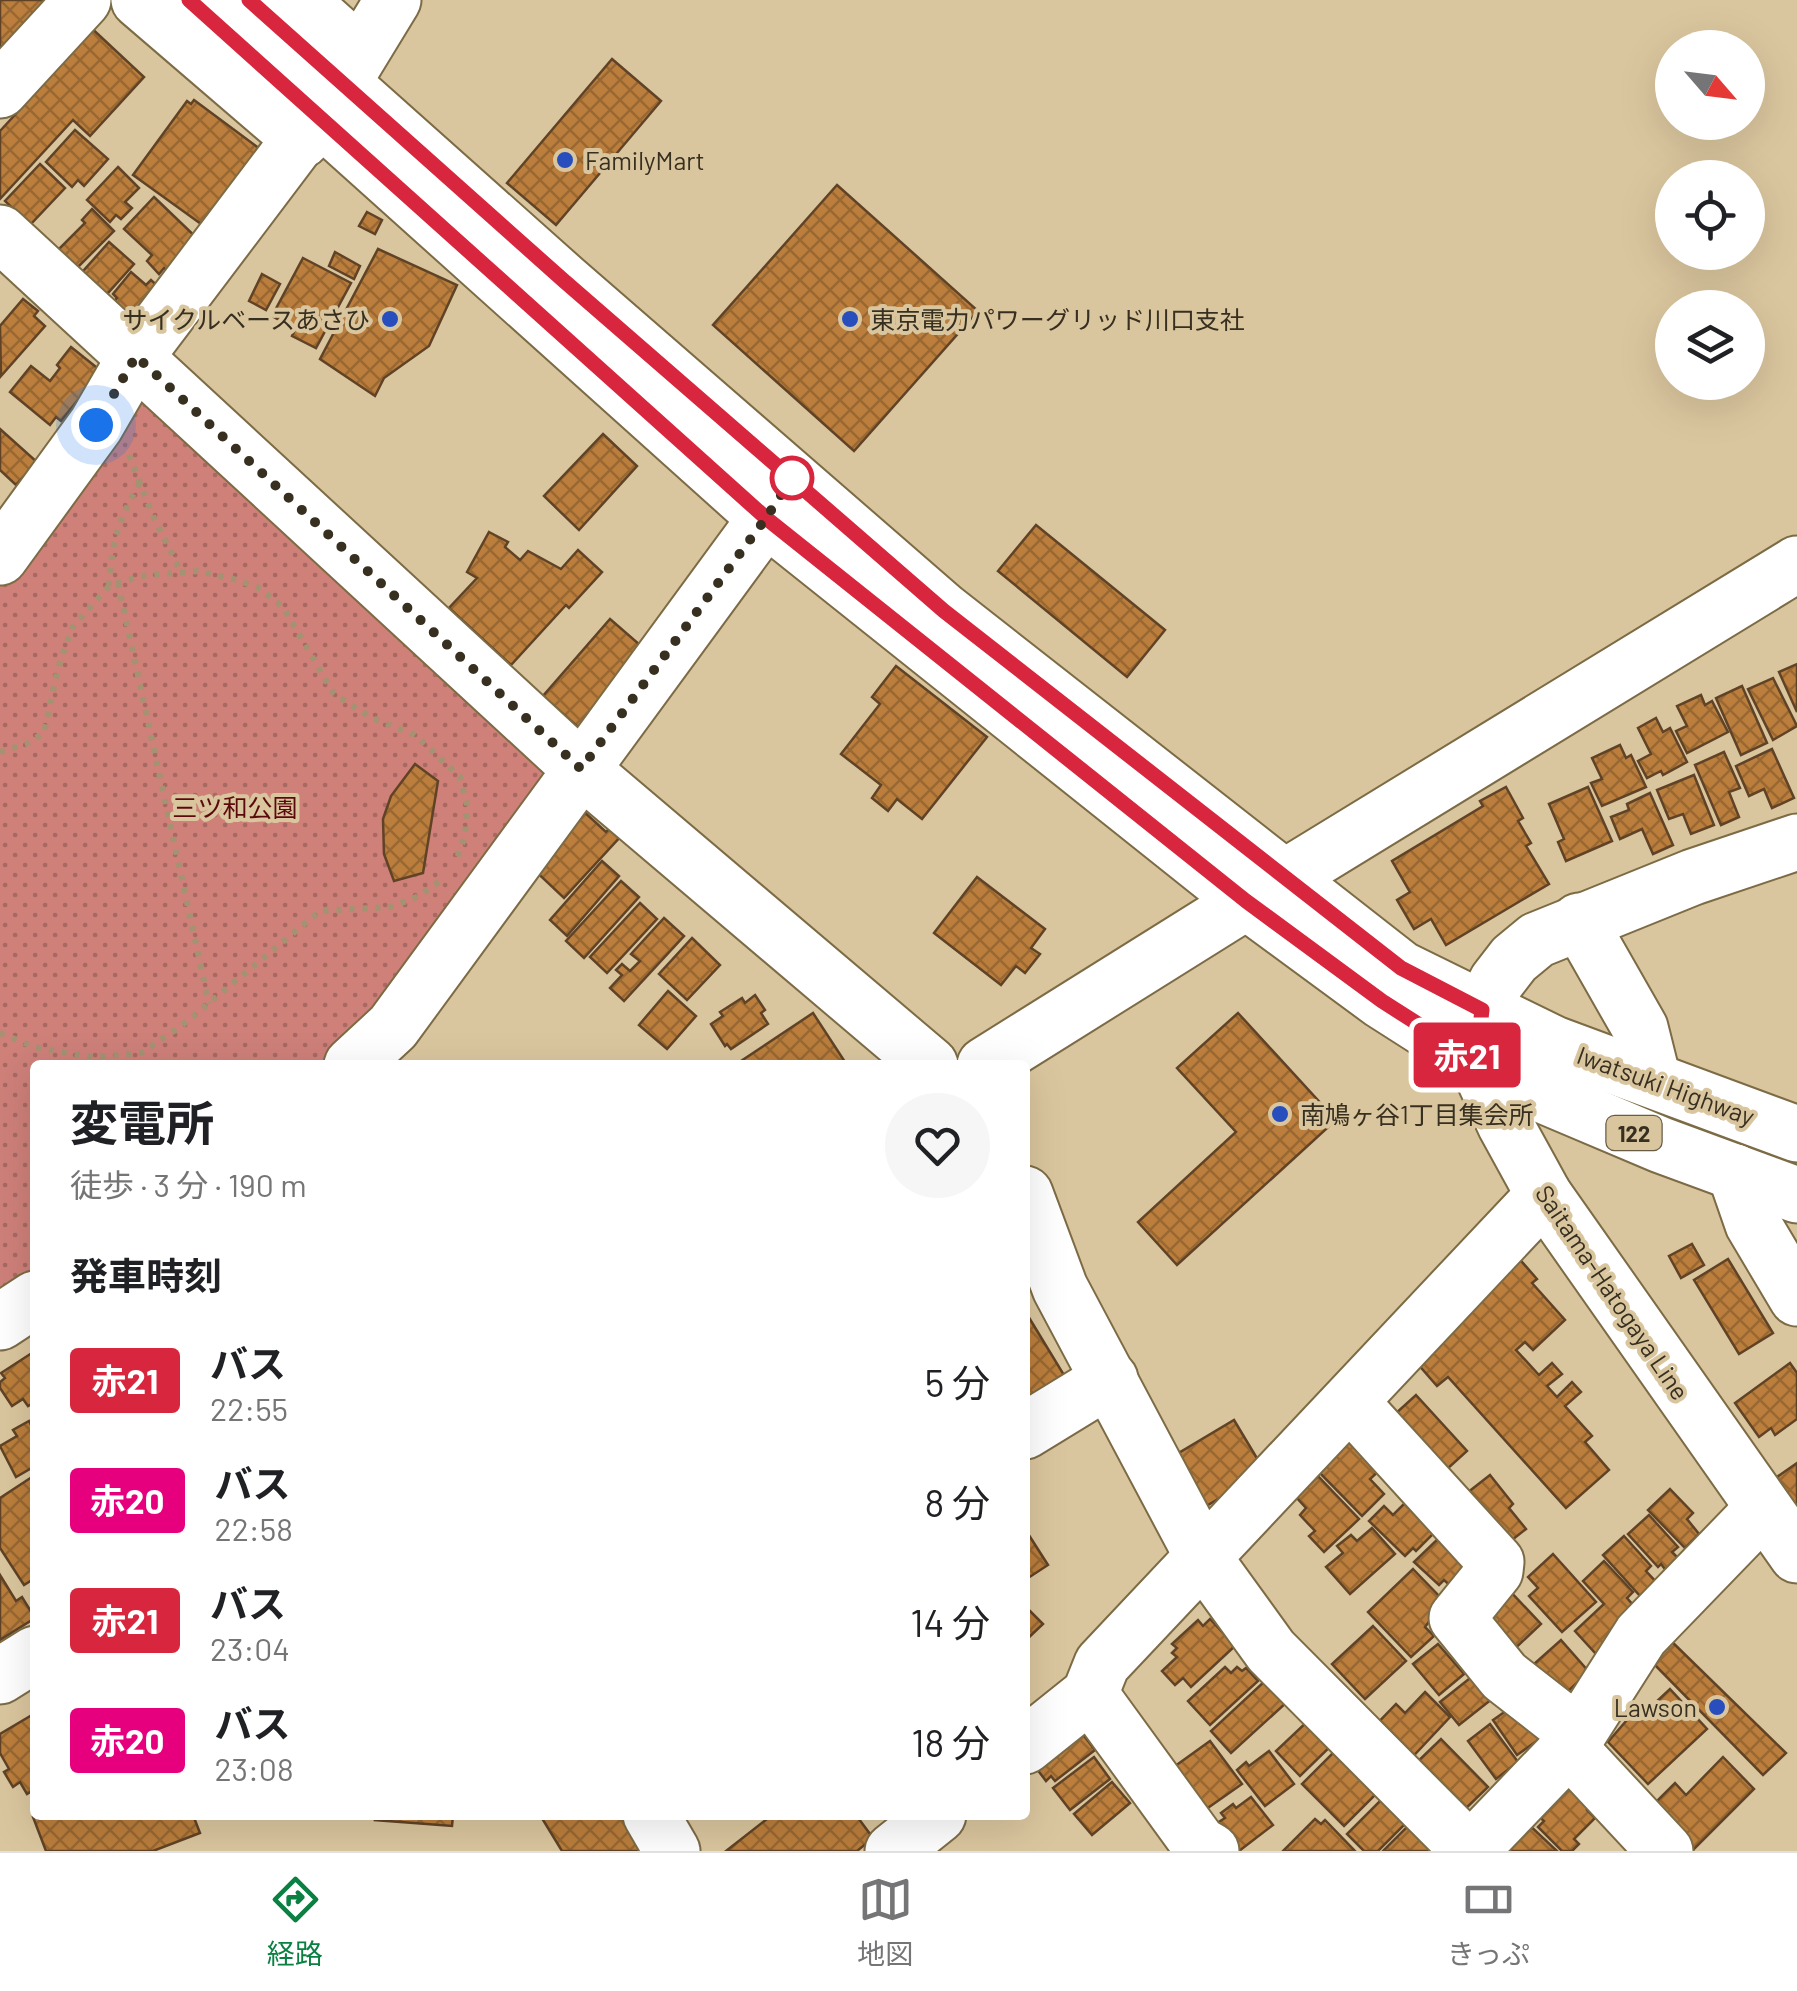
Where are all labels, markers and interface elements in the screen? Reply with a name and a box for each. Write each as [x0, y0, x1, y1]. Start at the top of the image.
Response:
north arrow [1655, 30, 1765, 140]
map controls [1655, 30, 1765, 400]
place label: FamilyMart [585, 145, 705, 175]
marker: FamilyMart [554, 149, 576, 171]
button: locate [1655, 160, 1765, 270]
button: layers [1655, 290, 1765, 400]
place label: サイクルベースあさひ [122, 304, 370, 334]
place label: 東京電力パワーグリッド川口支社 [870, 304, 1245, 334]
marker: サイクルベースあさひ [379, 308, 401, 330]
marker: 東京電力パワーグリッド川口支社 [839, 308, 861, 330]
your location [71, 400, 121, 450]
unlabelled marker [771, 457, 813, 499]
park label: 三ツ和公園 [172, 792, 298, 822]
line badge: 赤21 [1410, 1022, 1524, 1088]
text: 赤21 [1434, 1034, 1500, 1076]
street label: Iwatsuki Highway [1573, 1039, 1759, 1131]
text: 変電所 [70, 1093, 214, 1151]
button: heart [885, 1093, 990, 1198]
place label: 南鳩ヶ谷1丁目集会所 [1300, 1099, 1534, 1129]
marker: 南鳩ヶ谷1丁目集会所 [1269, 1103, 1291, 1125]
road number: 122 [1606, 1116, 1662, 1150]
text: 徒歩 · 3 分 · 190 m [70, 1165, 307, 1203]
street label: Saitama-Hatogaya Line [1530, 1179, 1696, 1405]
text: 発車時刻 [70, 1252, 222, 1298]
text: バス [210, 1340, 286, 1386]
text: 赤21 [92, 1359, 158, 1401]
text: 5 分 [925, 1359, 990, 1405]
text: 22:55 [210, 1389, 288, 1427]
text: バス [215, 1460, 291, 1506]
text: 赤20 [90, 1479, 165, 1521]
text: 8 分 [925, 1479, 990, 1525]
text: 22:58 [215, 1509, 293, 1547]
text: バス [210, 1580, 286, 1626]
text: 赤21 [92, 1599, 158, 1641]
text: 14 分 [910, 1599, 990, 1645]
text: 23:04 [210, 1629, 290, 1667]
place label: Lawson [1614, 1692, 1697, 1722]
marker: Lawson [1706, 1696, 1728, 1718]
text: バス [215, 1700, 291, 1746]
text: 赤20 [90, 1719, 165, 1761]
text: 18 分 [911, 1719, 990, 1765]
text: 23:08 [215, 1749, 294, 1787]
tab: 経路 [267, 1872, 323, 1972]
tab: 地図 [857, 1872, 913, 1972]
tab: きっぷ [1447, 1872, 1530, 1972]

